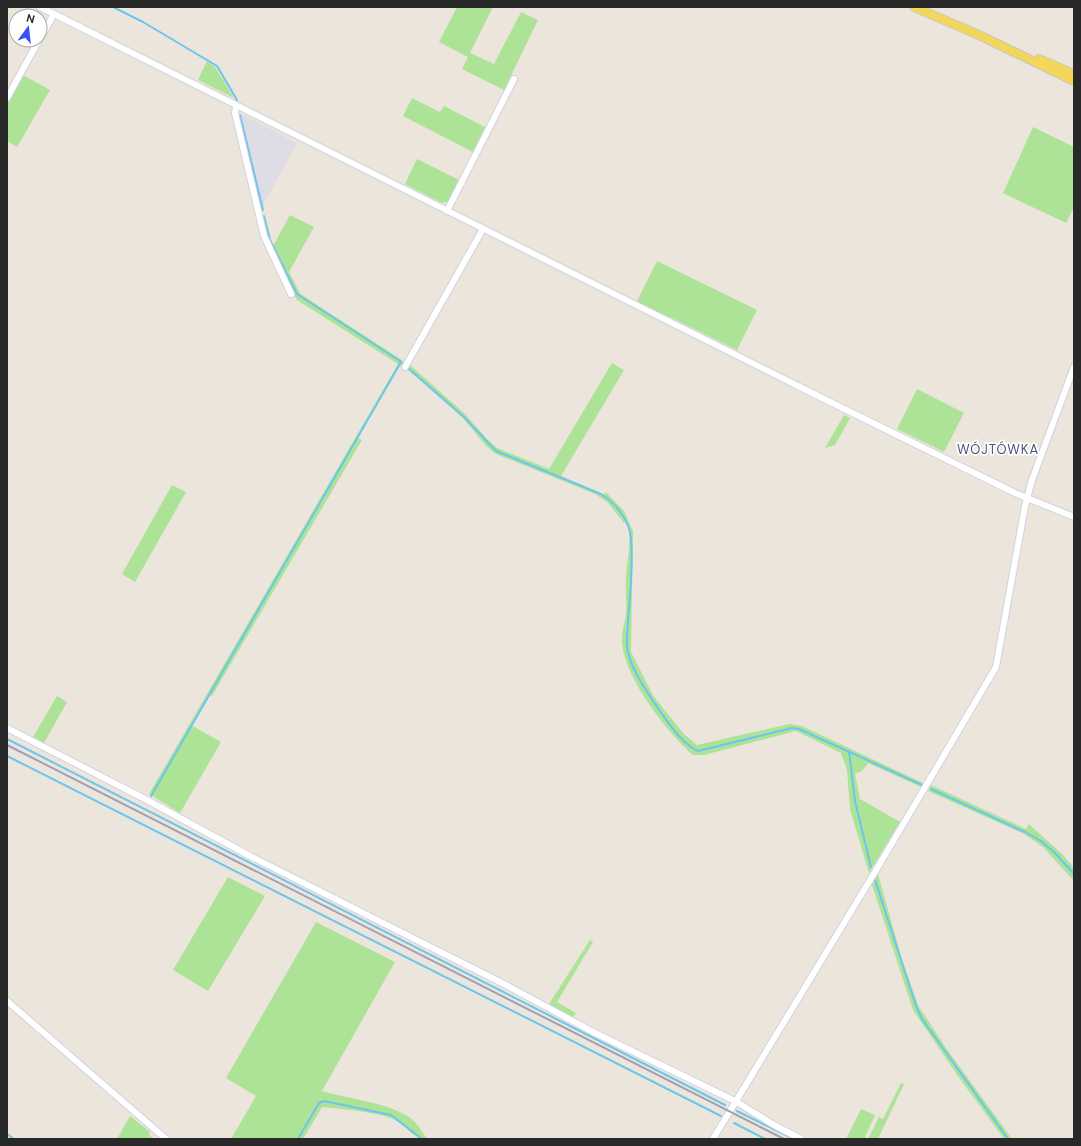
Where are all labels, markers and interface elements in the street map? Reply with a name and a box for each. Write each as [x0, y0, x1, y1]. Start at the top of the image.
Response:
north arrow [8, 8, 48, 48]
text: N [25, 11, 36, 26]
district label: WÓJTÓWKA [957, 441, 1039, 458]

